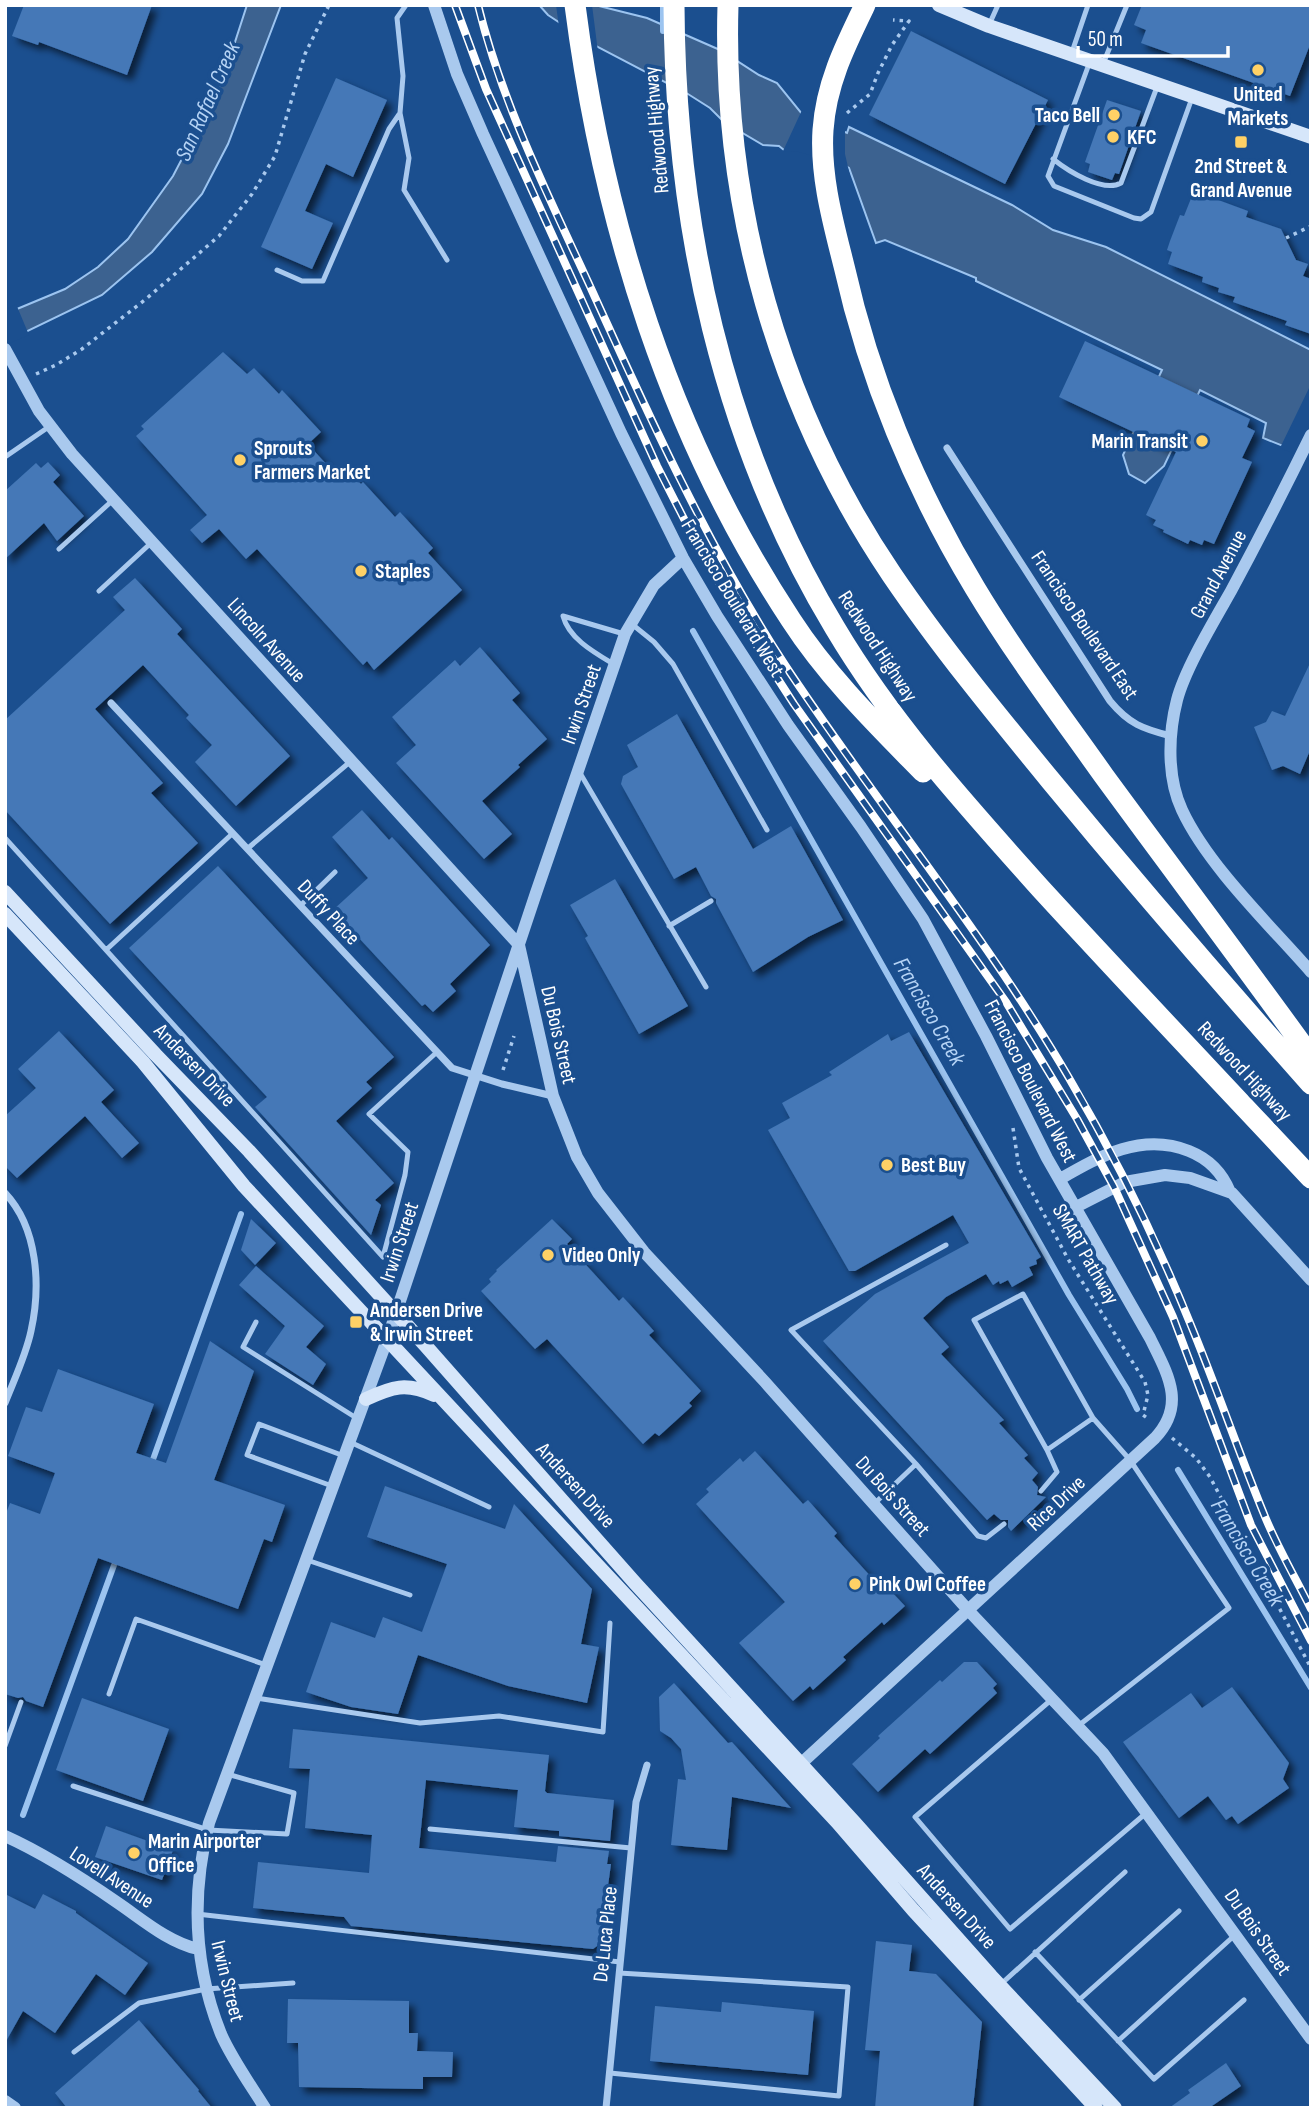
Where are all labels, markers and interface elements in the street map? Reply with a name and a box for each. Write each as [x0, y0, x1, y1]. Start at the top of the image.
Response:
scale bar [1078, 14, 1228, 58]
text: 50 m [1088, 27, 1123, 52]
water label: San Rafael Creek [169, 36, 247, 165]
marker: United Markets [1250, 62, 1266, 78]
street label: Redwood Highway [638, 65, 675, 194]
place label: United Markets [1228, 82, 1288, 131]
place label: Taco Bell [1035, 103, 1100, 128]
marker: Taco Bell [1106, 107, 1122, 123]
place label: KFC [1127, 125, 1157, 150]
marker: KFC [1105, 129, 1121, 145]
marker: 2nd Street & Grand Avenue [1233, 134, 1249, 150]
place label: 2nd Street & Grand Avenue [1190, 154, 1292, 203]
place label: Marin Transit [1091, 429, 1188, 454]
marker: Marin Transit [1194, 433, 1210, 449]
place label: Sprouts Farmers Market [254, 436, 370, 485]
marker: Sprouts Farmers Market [232, 452, 248, 468]
street label: Francisco Boulevard West [676, 515, 789, 682]
street label: Grand Avenue [1185, 526, 1252, 623]
street label: Francisco Boulevard East [1026, 546, 1144, 704]
place label: Staples [375, 559, 430, 584]
marker: Staples [353, 563, 369, 579]
street label: Redwood Highway [832, 586, 923, 706]
street label: Lincoln Avenue [222, 593, 311, 688]
street label: Irwin Street [556, 661, 607, 747]
street label: Duffy Place [292, 874, 365, 950]
water label: Francisco Creek [887, 952, 972, 1072]
street label: Du Bois Street [535, 984, 582, 1086]
street label: Francisco Boulevard West [979, 996, 1082, 1167]
street label: Redwood Highway [1192, 1016, 1297, 1126]
street label: Andersen Drive [148, 1018, 241, 1112]
place label: Best Buy [901, 1153, 966, 1178]
marker: Best Buy [879, 1157, 895, 1173]
street label: Irwin Street [375, 1199, 424, 1285]
street label: SMART Pathway [1047, 1200, 1124, 1309]
place label: Video Only [562, 1243, 641, 1268]
marker: Video Only [540, 1247, 556, 1263]
place label: Andersen Drive & Irwin Street [369, 1298, 483, 1347]
marker: Andersen Drive & Irwin Street [348, 1314, 364, 1330]
street label: Andersen Drive [530, 1437, 620, 1533]
street label: Du Bois Street [850, 1451, 935, 1542]
street label: Rice Drive [1022, 1470, 1091, 1537]
water label: Francisco Creek [1204, 1494, 1291, 1612]
place label: Pink Owl Coffee [869, 1572, 986, 1597]
marker: Pink Owl Coffee [847, 1576, 863, 1592]
place label: Marin Airporter Office [148, 1829, 262, 1878]
street label: Lovell Avenue [65, 1841, 158, 1914]
marker: Marin Airporter Office [126, 1845, 142, 1861]
street label: Andersen Drive [911, 1858, 1001, 1954]
street label: Du Bois Street [1219, 1884, 1296, 1980]
street label: De Luca Place [588, 1885, 623, 1983]
street label: Irwin Street [205, 1938, 250, 2024]

